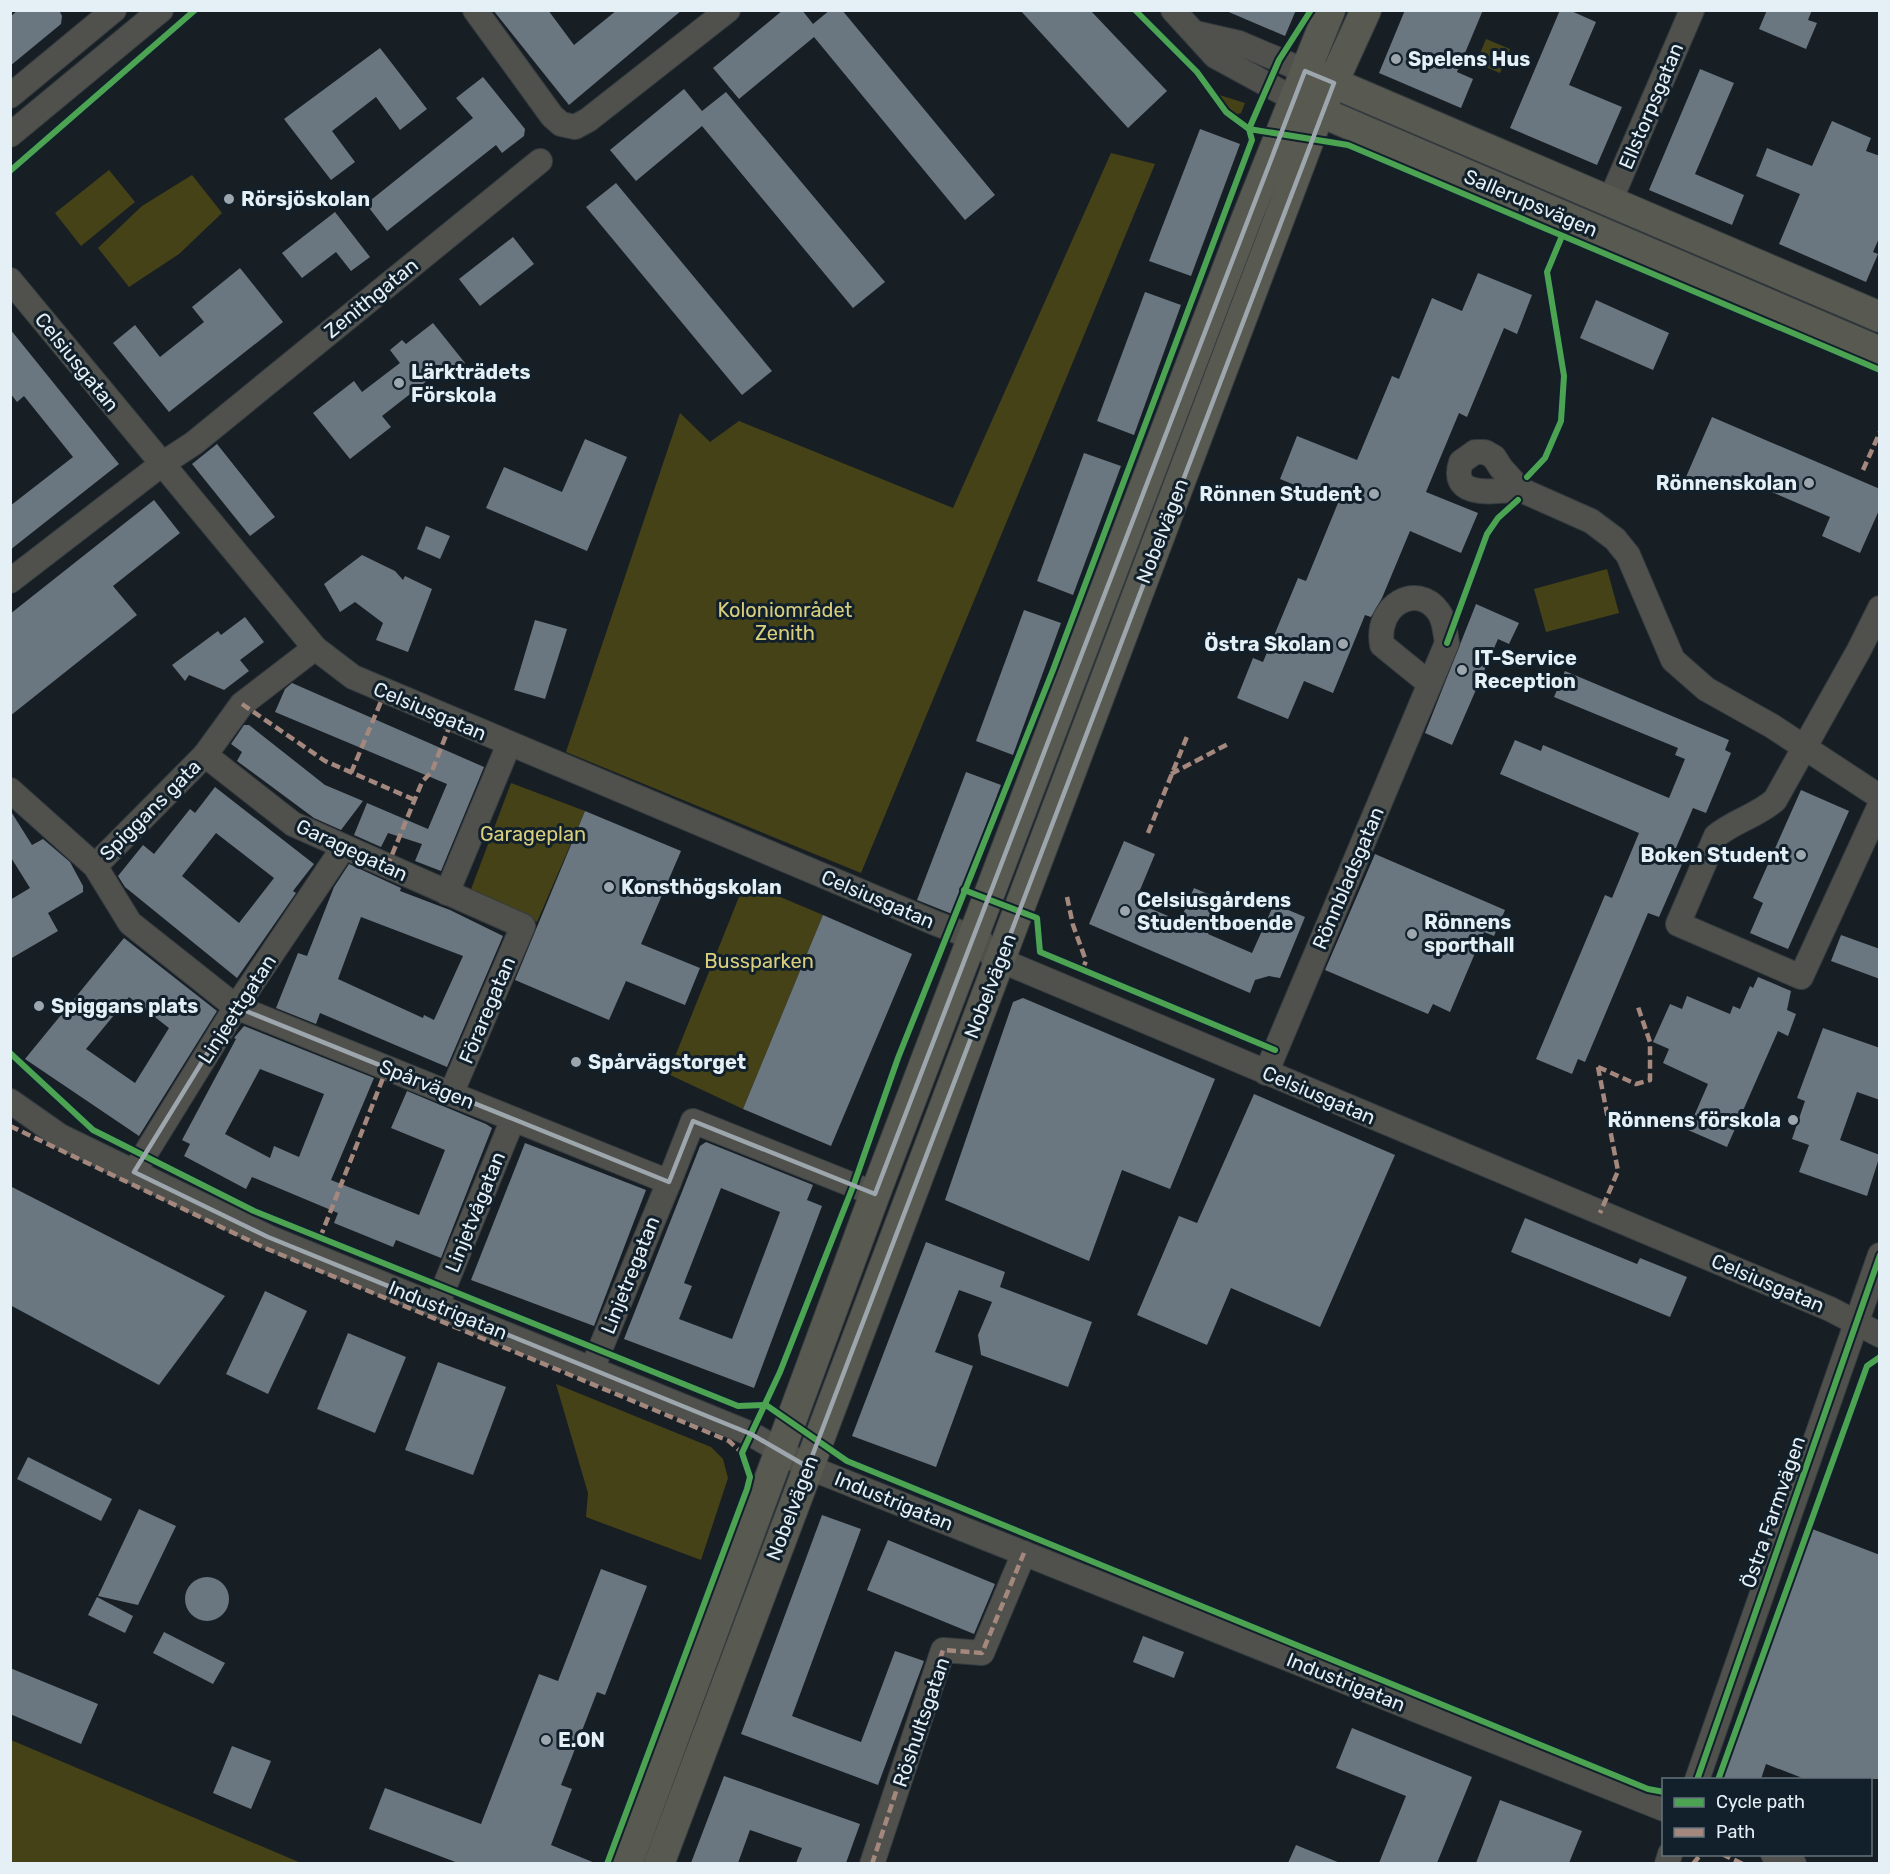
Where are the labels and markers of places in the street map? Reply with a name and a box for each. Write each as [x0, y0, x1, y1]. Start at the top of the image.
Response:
place label: Spelens Hus [1408, 47, 1530, 71]
marker: Spelens Hus [1389, 52, 1403, 66]
place label: Rörsjöskolan [241, 187, 370, 211]
marker: Rörsjöskolan [222, 192, 236, 206]
place label: Lärkträdets Förskola [411, 360, 530, 407]
marker: Lärkträdets Förskola [392, 376, 406, 390]
place label: Rönnenskolan [1656, 471, 1797, 495]
marker: Rönnenskolan [1802, 476, 1816, 490]
place label: Rönnen Student [1199, 482, 1362, 506]
marker: Rönnen Student [1367, 487, 1381, 501]
place label: Östra Skolan [1204, 632, 1331, 656]
marker: Östra Skolan [1336, 637, 1350, 651]
place label: IT-Service Reception [1474, 646, 1577, 693]
marker: IT-Service Reception [1455, 663, 1469, 677]
place label: Boken Student [1640, 843, 1789, 867]
marker: Boken Student [1794, 848, 1808, 862]
place label: Konsthögskolan [621, 875, 782, 899]
marker: Konsthögskolan [602, 880, 616, 894]
place label: Celsiusgårdens Studentboende [1137, 888, 1293, 935]
marker: Celsiusgårdens Studentboende [1118, 904, 1132, 918]
place label: Rönnens sporthall [1424, 910, 1515, 957]
marker: Rönnens sporthall [1405, 927, 1419, 941]
place label: Spiggans plats [51, 994, 198, 1018]
marker: Spiggans plats [32, 999, 46, 1013]
place label: Spårvägstorget [588, 1050, 746, 1074]
marker: Spårvägstorget [569, 1055, 583, 1069]
place label: Rönnens förskola [1608, 1108, 1781, 1132]
marker: Rönnens förskola [1786, 1113, 1800, 1127]
place label: E.ON [558, 1728, 605, 1752]
marker: E.ON [539, 1733, 553, 1747]

